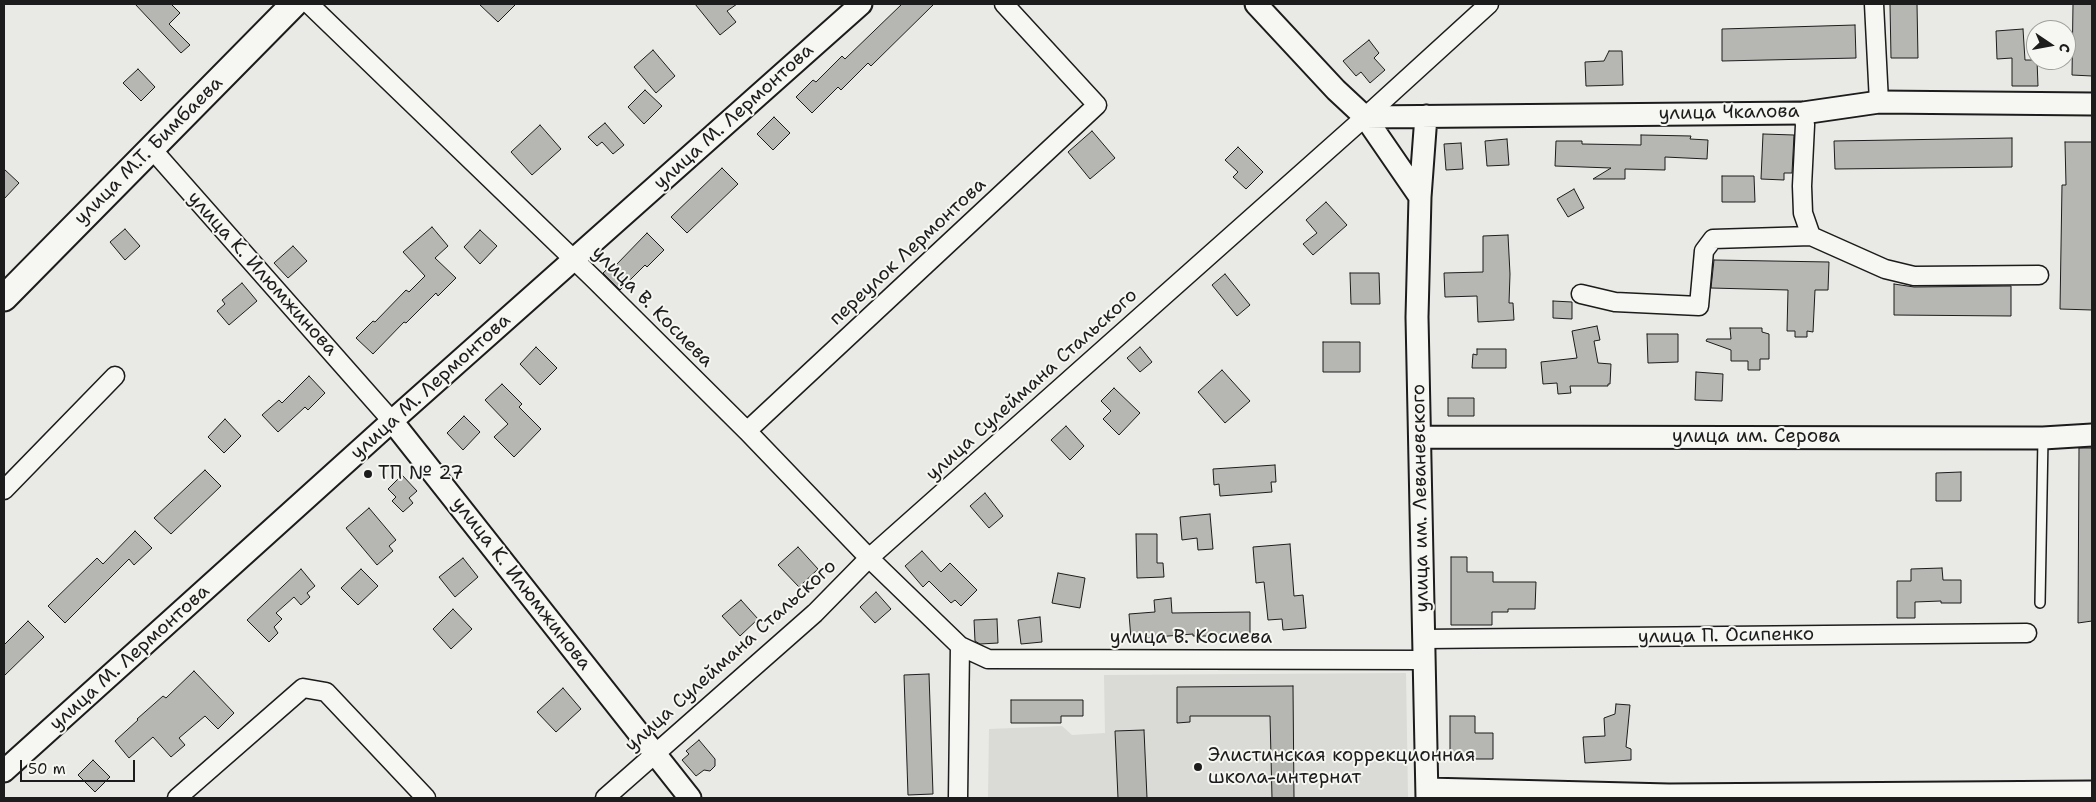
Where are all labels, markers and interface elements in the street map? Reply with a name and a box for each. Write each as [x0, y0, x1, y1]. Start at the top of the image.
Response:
north arrow [2026, 20, 2076, 70]
street label: улица М. Лермонтова [649, 39, 819, 195]
text: С [2055, 42, 2074, 54]
street label: улица М.Т. Бимбаева [70, 72, 228, 230]
street label: улица Чкалова [1658, 100, 1800, 126]
street label: переулок Лермонтова [825, 173, 991, 331]
street label: улица К. Илюмжинова [182, 187, 342, 361]
street label: улица В. Косиева [587, 242, 717, 372]
street label: улица Сулеймана Стальского [922, 284, 1142, 486]
street label: улица М. Лермонтова [346, 309, 516, 465]
street label: улица им. Леваневского [1408, 384, 1434, 612]
street label: улица им. Серова [1672, 426, 1840, 448]
place label: ТП № 27 [378, 463, 464, 485]
marker: ТП № 27 [362, 468, 374, 480]
street label: улица К. Илюмжинова [446, 493, 596, 675]
street label: улица Сулеймана Стальского [621, 555, 841, 757]
street label: улица М. Лермонтова [45, 580, 215, 736]
street label: улица П. Осипенко [1638, 623, 1814, 649]
street label: улица В. Косиева [1110, 627, 1272, 649]
place label: Элистинская коррекционная школа-интернат [1208, 745, 1475, 789]
scale bar [22, 750, 138, 782]
text: 50 m [28, 759, 66, 779]
marker: Элистинская коррекционная школа-интернат [1192, 761, 1204, 773]

